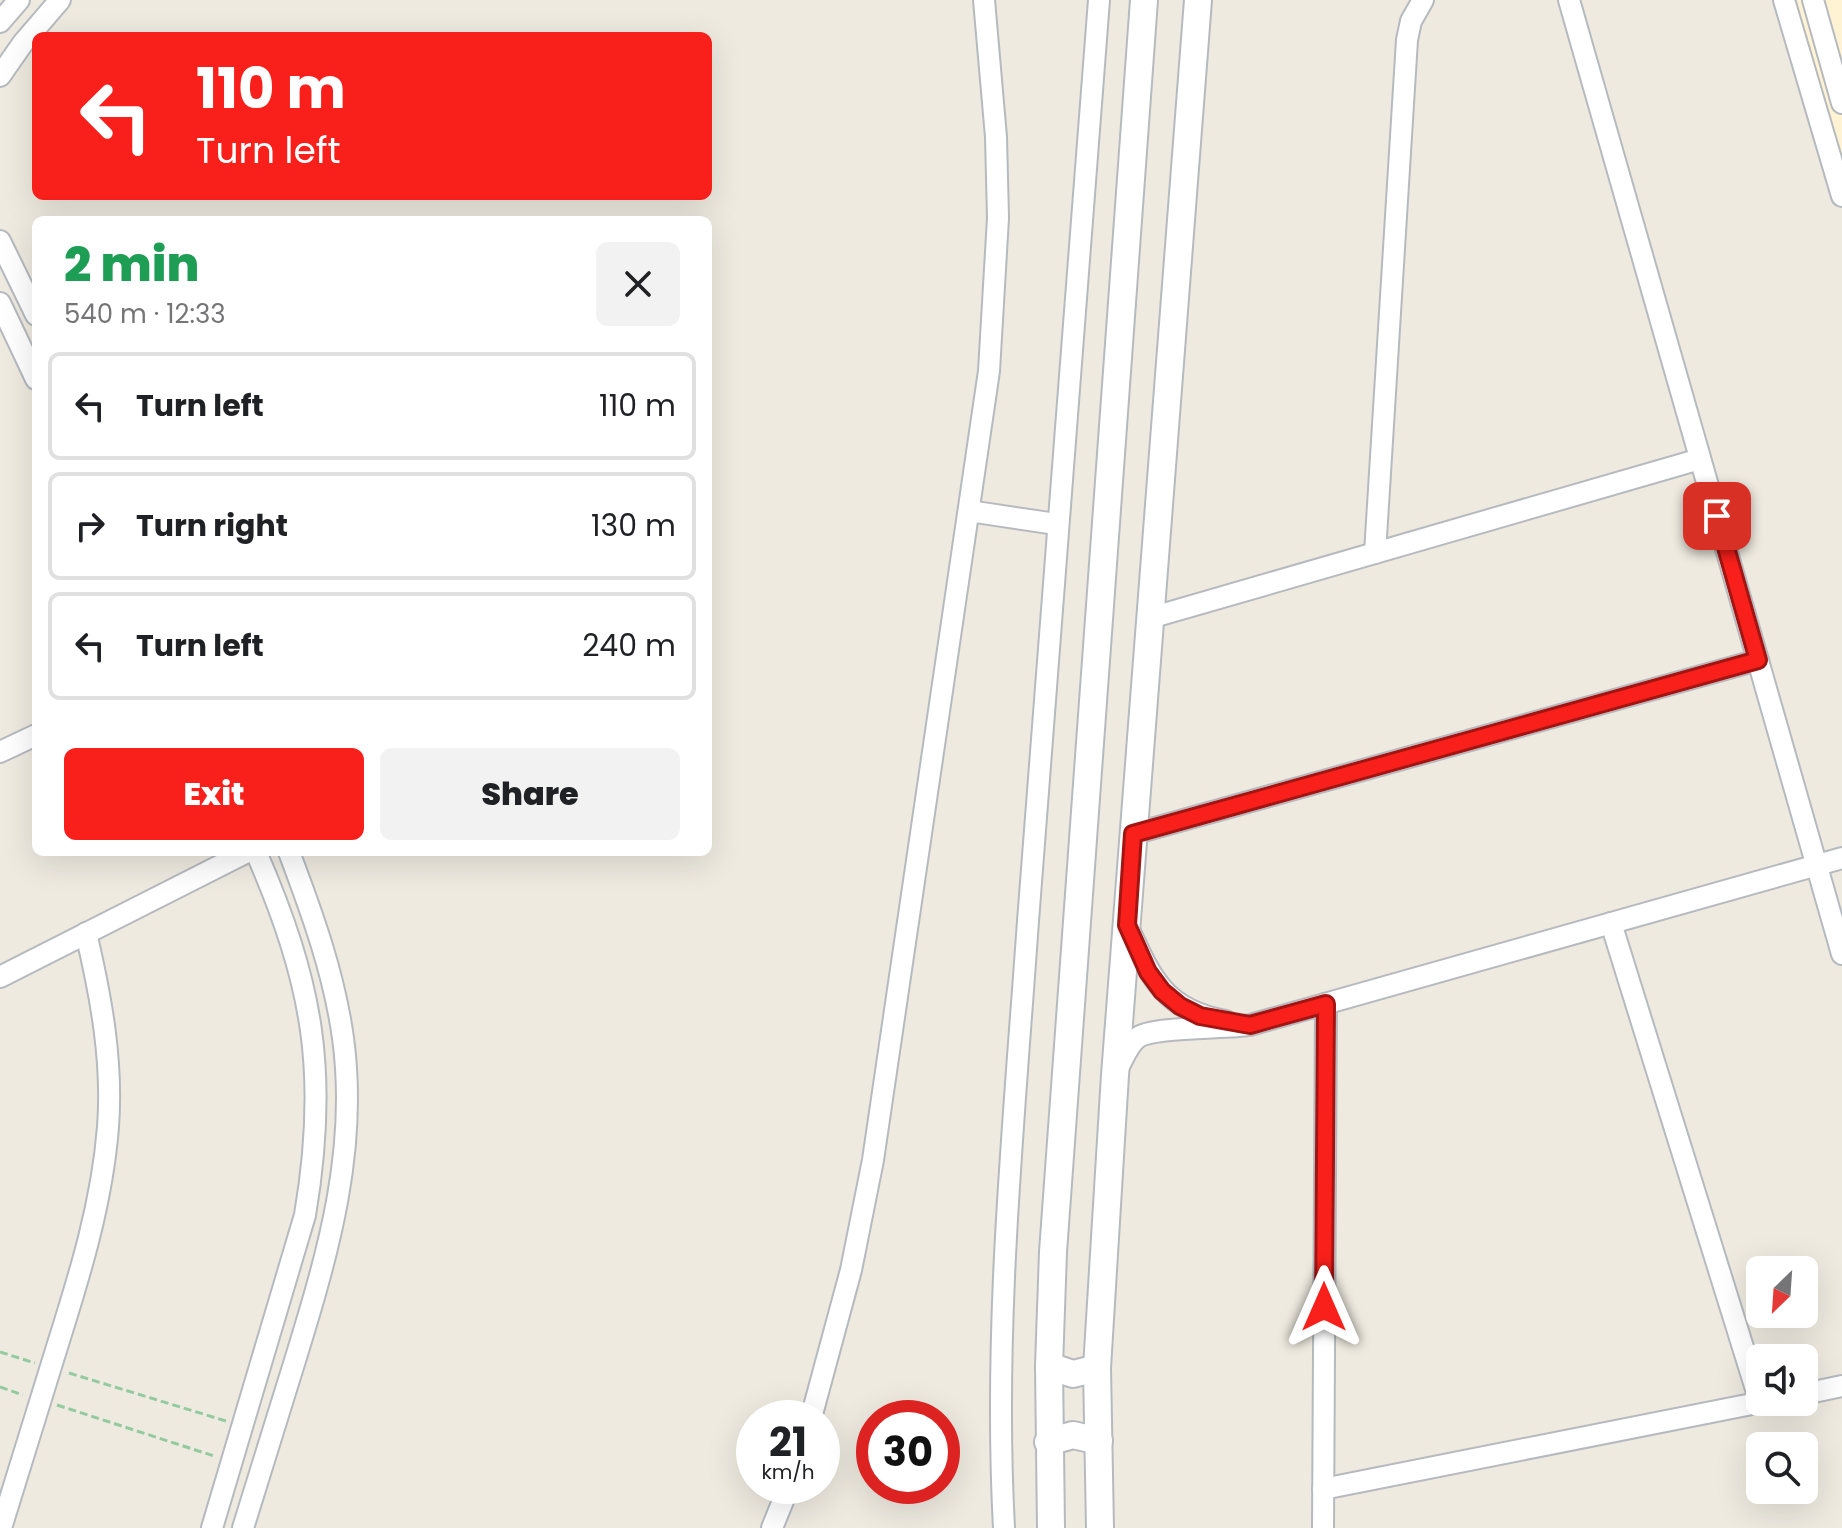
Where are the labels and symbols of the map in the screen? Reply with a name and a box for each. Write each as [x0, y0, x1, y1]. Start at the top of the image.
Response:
pin [1683, 482, 1751, 550]
north arrow [1746, 1256, 1818, 1328]
position arrow [1282, 1265, 1366, 1349]
speed limit sign: 30 [856, 1400, 960, 1504]

